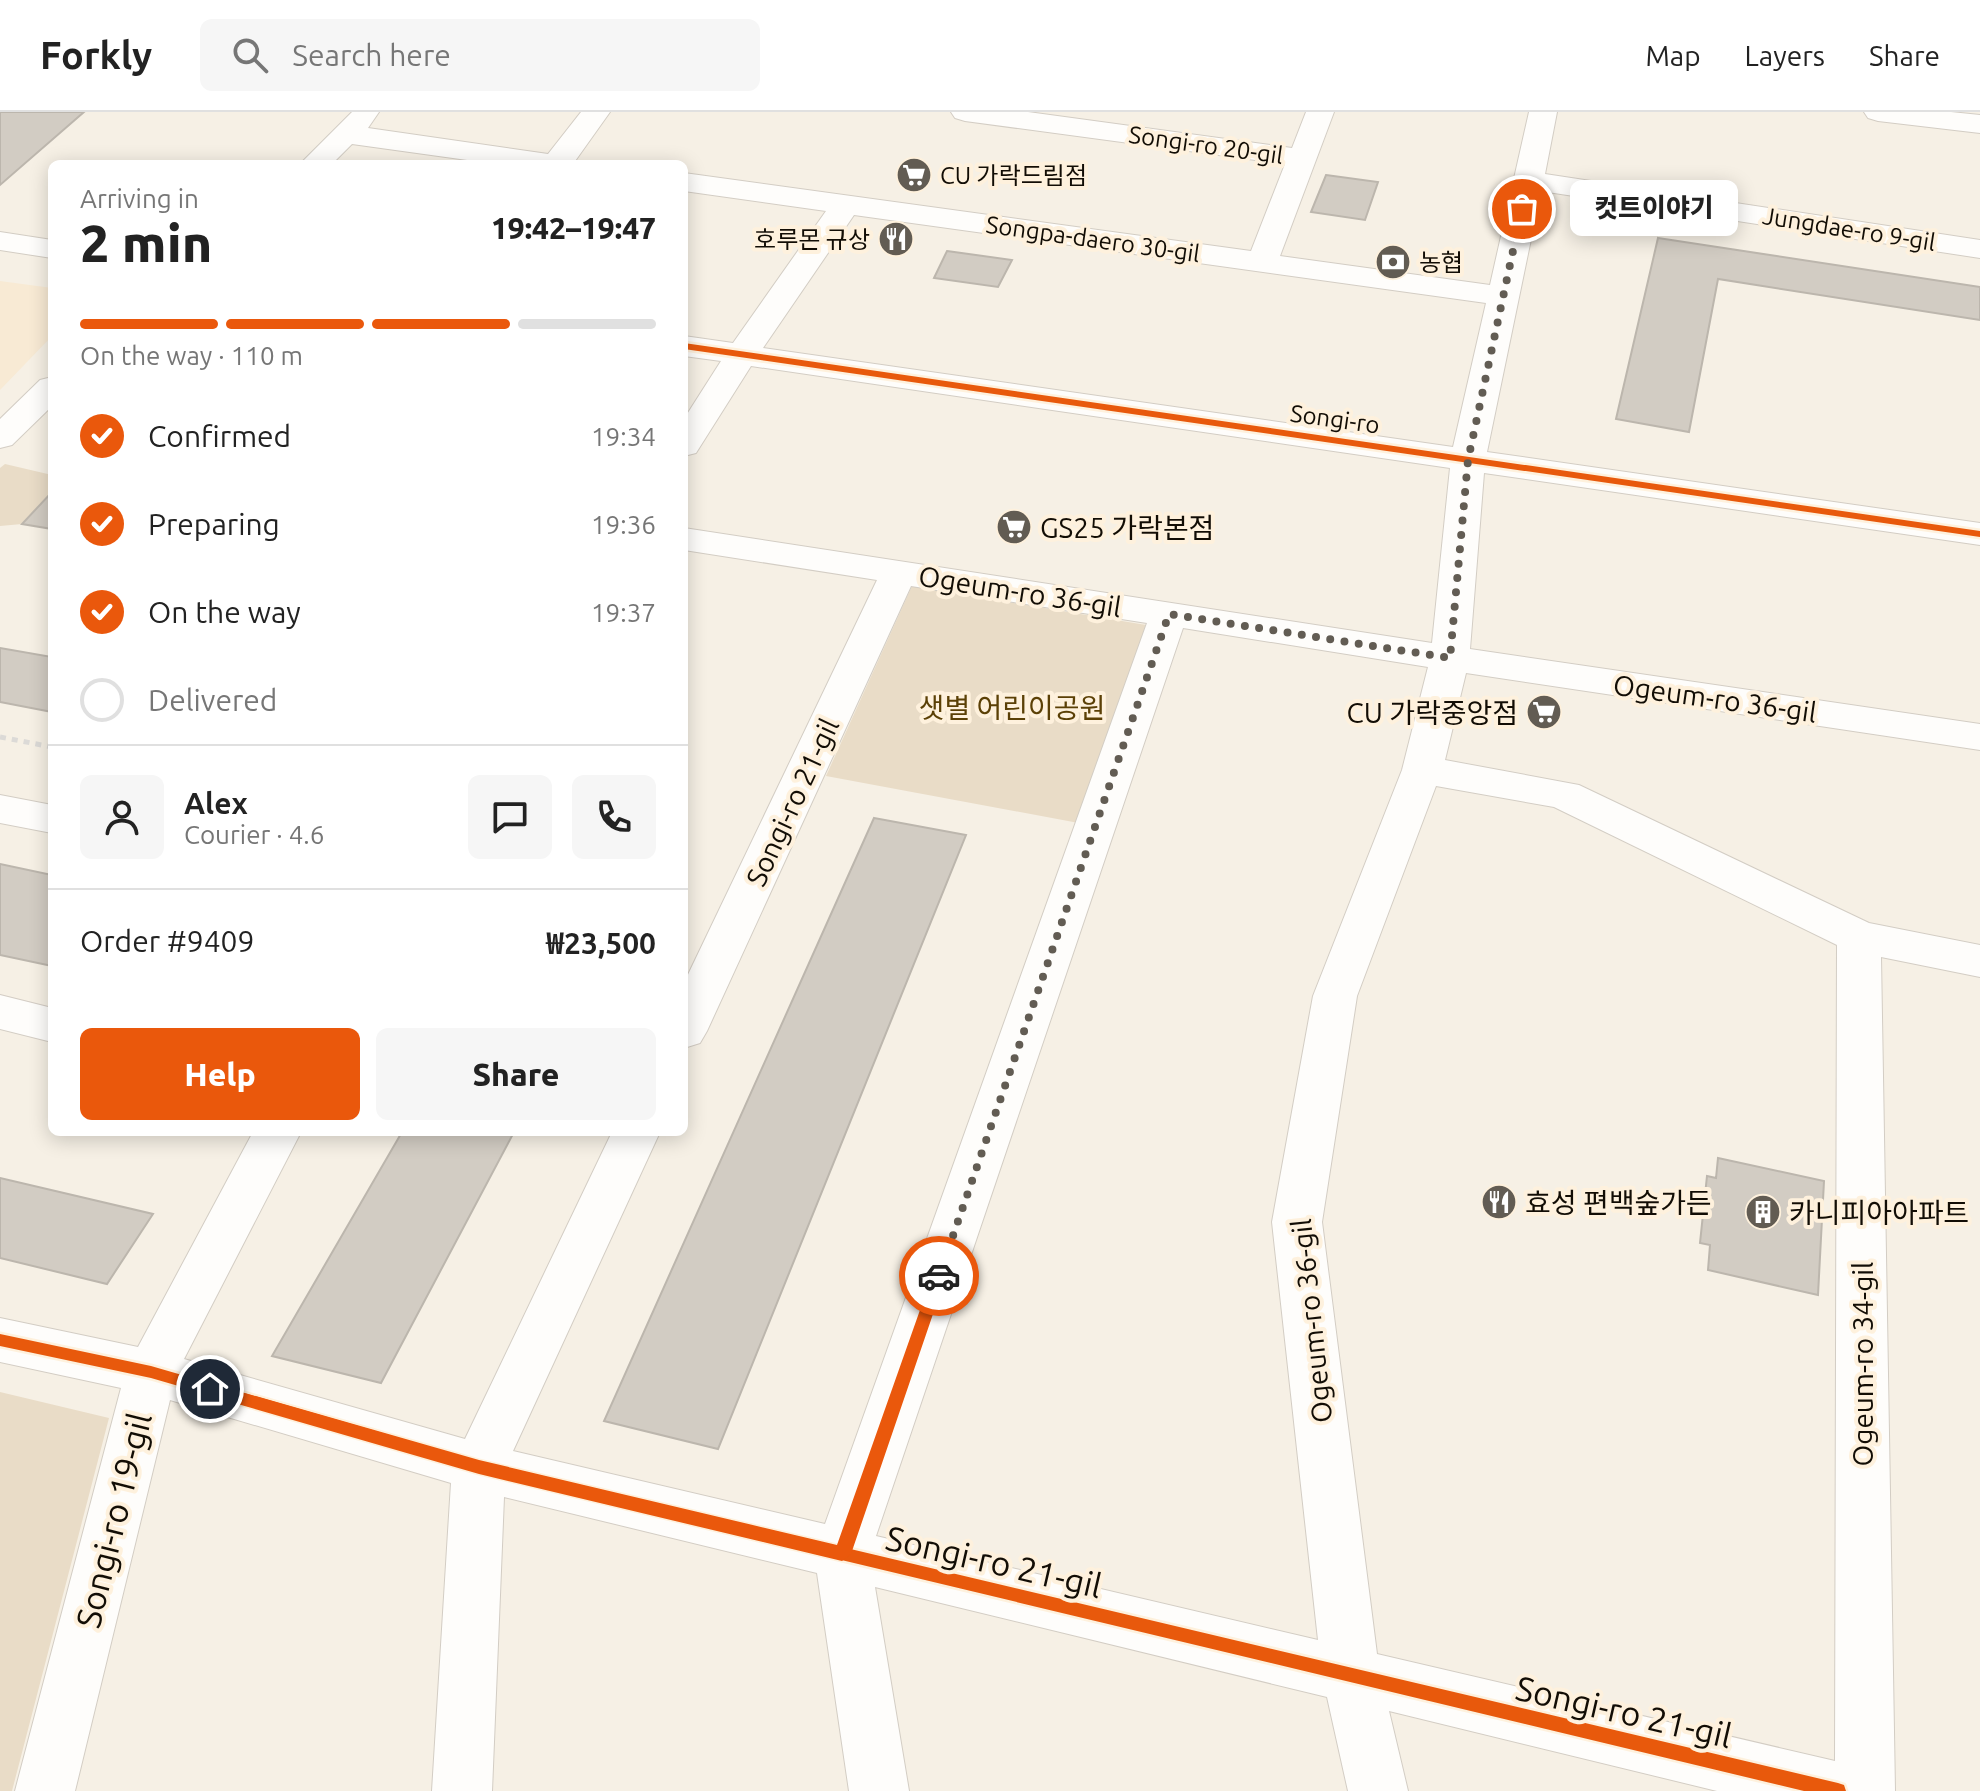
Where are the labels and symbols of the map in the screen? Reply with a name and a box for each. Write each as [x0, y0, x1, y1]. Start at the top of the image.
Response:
street label: Songi-ro 20-gil [1127, 121, 1285, 169]
supermarket icon: CU 가락드림점 [895, 156, 933, 194]
place label: CU 가락드림점 [940, 162, 1087, 189]
pin [1488, 175, 1556, 243]
callout: 컷트이야기 [1570, 181, 1738, 237]
street label: Jungdae-ro 9-gil [1761, 202, 1937, 256]
street label: Songpa-daero 30-gil [984, 211, 1202, 267]
restaurant icon: 호루몬 규상 [877, 220, 915, 258]
place label: 호루몬 규상 [754, 226, 870, 253]
bank icon: 농협 [1374, 243, 1412, 281]
place label: 농협 [1419, 249, 1463, 276]
street label: Songi-ro [1289, 399, 1381, 439]
supermarket icon: GS25 가락본점 [995, 508, 1033, 546]
place label: GS25 가락본점 [1040, 512, 1214, 543]
street label: Ogeum-ro 36-gil [916, 560, 1124, 622]
street label: Ogeum-ro 36-gil [1611, 668, 1819, 728]
park label: 샛별 어린이공원 [919, 692, 1105, 723]
supermarket icon: CU 가락중앙점 [1525, 693, 1563, 731]
place label: CU 가락중앙점 [1346, 697, 1518, 728]
street label: Songi-ro 21-gil [740, 713, 844, 891]
restaurant icon: 효성 편백숲가든 [1480, 1183, 1518, 1221]
place label: 효성 편백숲가든 [1525, 1187, 1712, 1218]
building icon: 카니피아아파트 [1744, 1193, 1782, 1231]
place label: 카니피아아파트 [1789, 1197, 1969, 1228]
street label: Ogeum-ro 36-gil [1285, 1218, 1337, 1424]
courier [899, 1236, 979, 1316]
street label: Ogeum-ro 34-gil [1847, 1262, 1878, 1466]
pin [176, 1355, 244, 1423]
street label: Songi-ro 19-gil [68, 1409, 158, 1631]
street label: Songi-ro 21-gil [882, 1518, 1106, 1604]
street label: Songi-ro 21-gil [1512, 1668, 1736, 1754]

